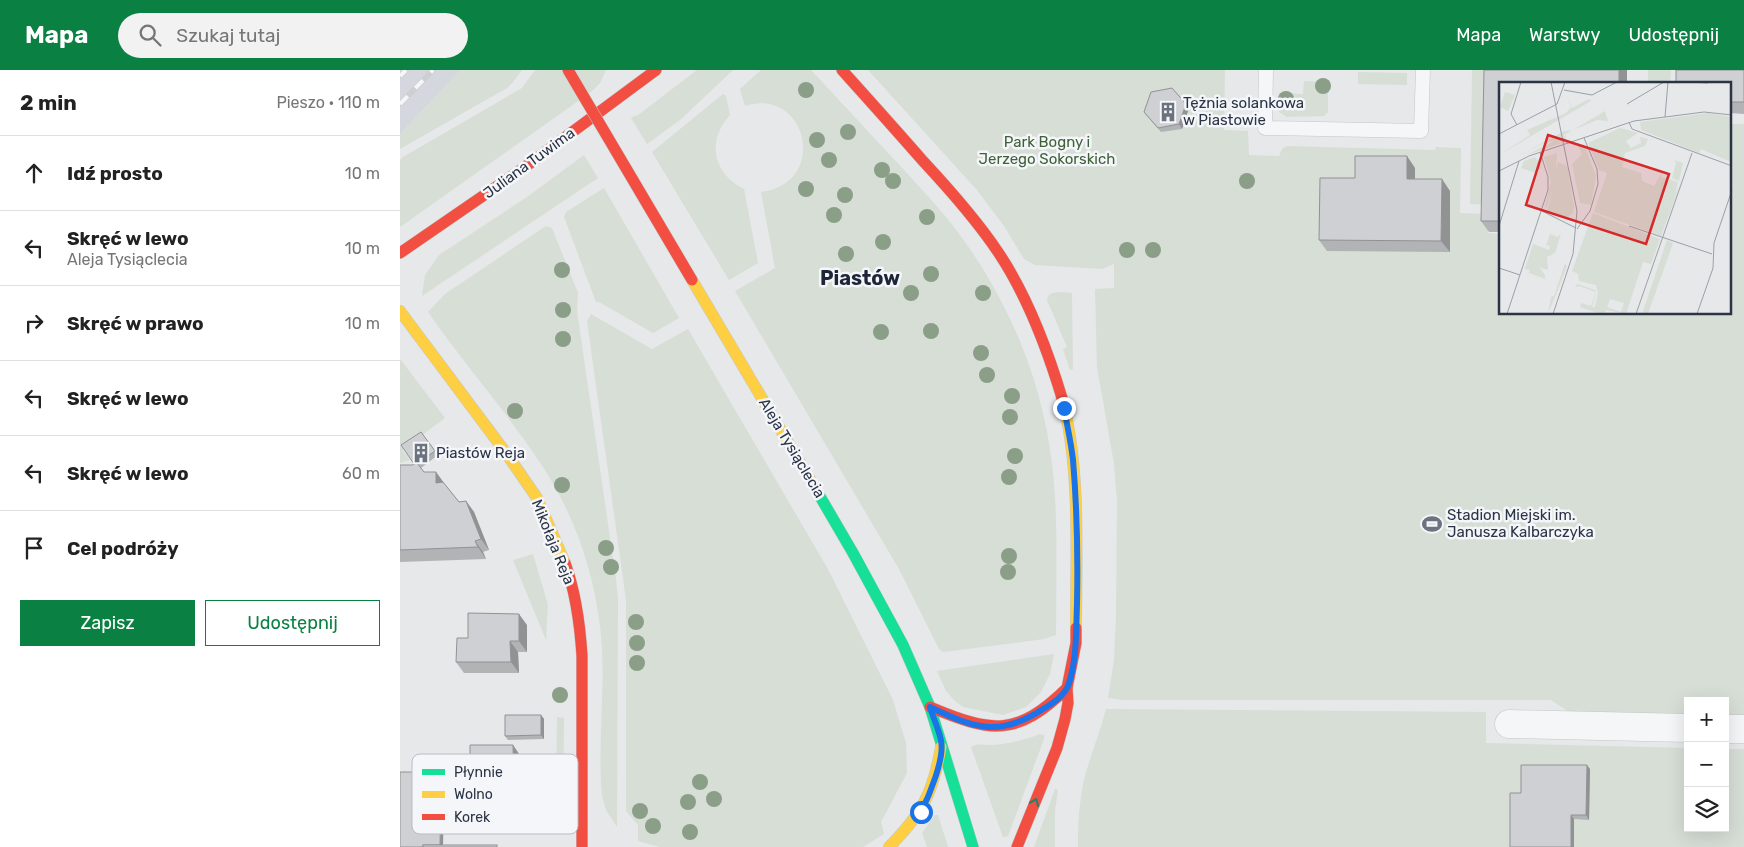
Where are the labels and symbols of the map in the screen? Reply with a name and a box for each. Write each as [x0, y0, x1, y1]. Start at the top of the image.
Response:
inset map [1499, 82, 1732, 315]
place label: Tężnia solankowa w Piastowie [1183, 94, 1304, 129]
building icon: Tężnia solankowa w Piastowie [1157, 101, 1179, 123]
street label: Juliana Tuwima [480, 124, 578, 202]
park label: Park Bogny i Jerzego Sokorskich [979, 133, 1115, 168]
district label: Piastów [820, 266, 900, 290]
street label: Aleja Tysiąclecia [755, 395, 829, 501]
route end [1053, 397, 1076, 420]
building icon: Piastów Reja [410, 442, 432, 464]
place label: Piastów Reja [436, 444, 525, 462]
street label: Mikołaja Reja [528, 497, 578, 587]
place label: Stadion Miejski im. Janusza Kalbarczyka [1447, 506, 1594, 541]
sports icon: Stadion Miejski im. Janusza Kalbarczyka [1421, 513, 1443, 535]
legend [412, 754, 578, 834]
text: Płynnie [454, 764, 503, 781]
text: Wolno [454, 786, 493, 803]
one-way arrow [1029, 798, 1040, 807]
route start [910, 801, 933, 824]
text: Korek [454, 809, 491, 826]

